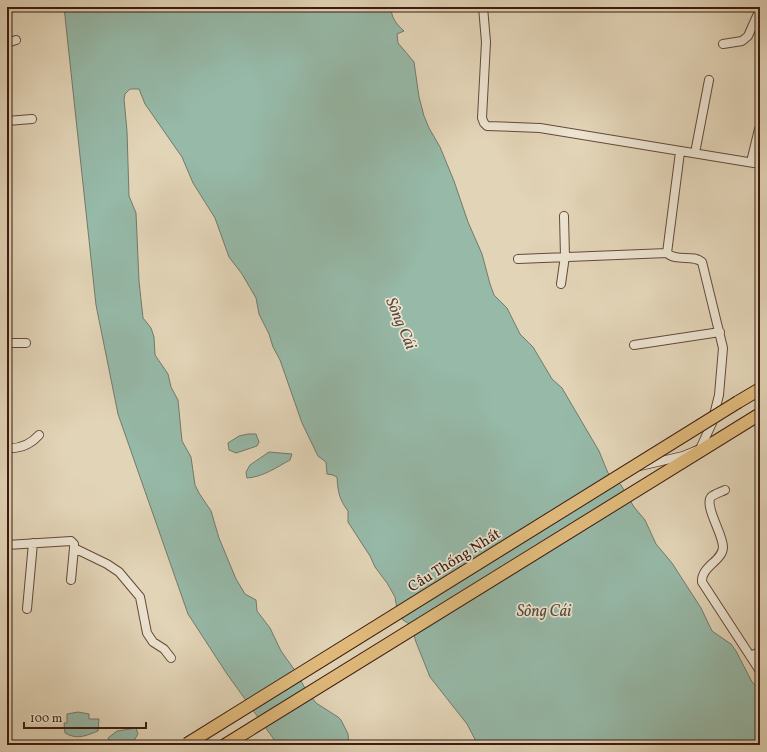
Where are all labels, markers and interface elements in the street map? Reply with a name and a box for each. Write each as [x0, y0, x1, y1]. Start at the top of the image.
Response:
water label: Sông Cái [379, 294, 421, 354]
street label: Cầu Thống Nhất [404, 524, 505, 598]
water label: Sông Cái [517, 601, 572, 623]
scale bar [24, 704, 146, 730]
text: 100 m [30, 711, 63, 727]

